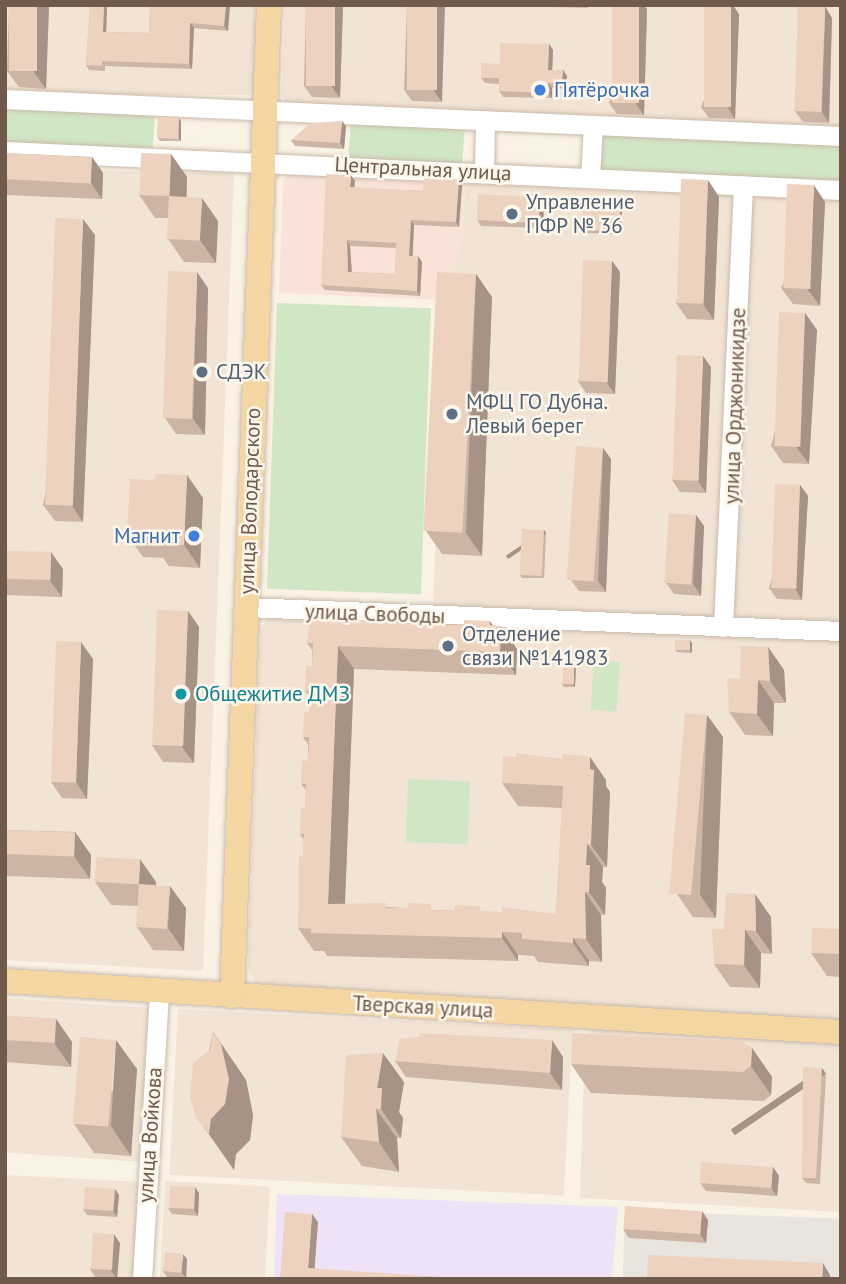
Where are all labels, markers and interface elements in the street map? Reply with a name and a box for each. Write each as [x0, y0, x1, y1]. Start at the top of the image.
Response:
place label: Пятёрочка [554, 77, 650, 103]
marker: Пятёрочка [532, 82, 548, 98]
street label: Центральная улица [334, 152, 512, 186]
place label: Управление ПФР № 36 [526, 189, 635, 239]
marker: Управление ПФР № 36 [504, 206, 520, 222]
street label: улица Орджоникидзе [719, 307, 751, 505]
place label: СДЭК [216, 359, 267, 385]
marker: СДЭК [194, 364, 210, 380]
place label: МФЦ ГО Дубна. Левый берег [466, 389, 609, 439]
marker: МФЦ ГО Дубна. Левый берег [444, 406, 460, 422]
street label: улица Володарского [234, 407, 266, 595]
place label: Магнит [114, 523, 180, 549]
marker: Магнит [186, 528, 202, 544]
street label: улица Свободы [304, 599, 446, 629]
place label: Отделение связи №141983 [462, 621, 608, 671]
marker: Отделение связи №141983 [440, 638, 456, 654]
place label: Общежитие ДМЗ [195, 681, 350, 707]
marker: Общежитие ДМЗ [173, 686, 189, 702]
street label: Тверская улица [352, 991, 494, 1023]
street label: улица Войкова [133, 1066, 167, 1204]

